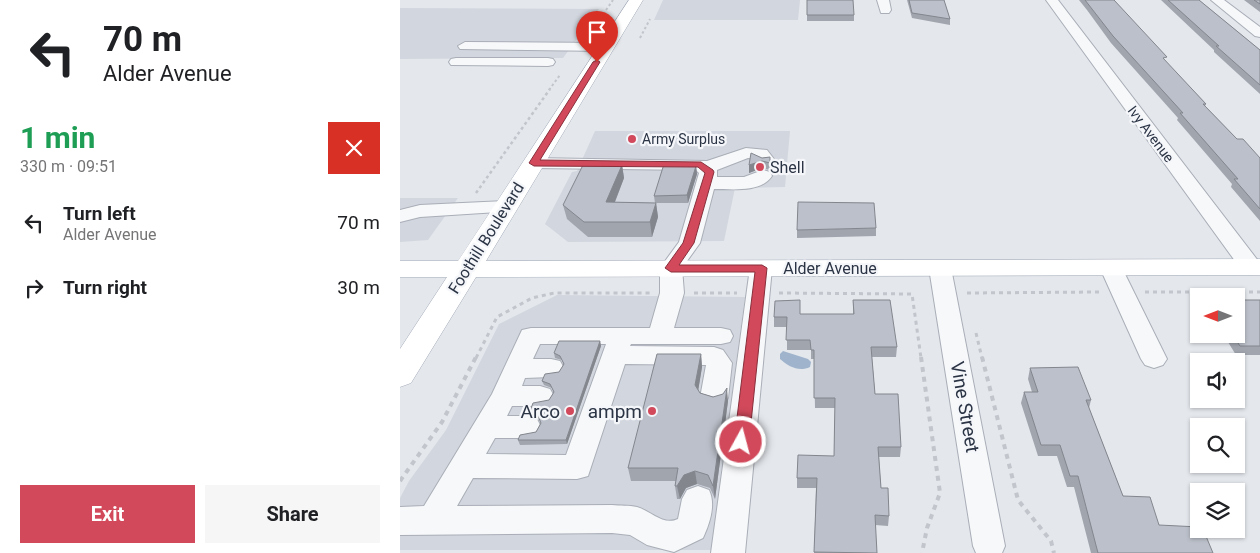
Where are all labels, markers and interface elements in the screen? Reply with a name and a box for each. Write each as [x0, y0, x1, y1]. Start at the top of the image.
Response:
pin [576, 11, 618, 62]
icon: arrive [583, 18, 611, 46]
text: 70 m [103, 19, 182, 60]
icon: left [20, 20, 85, 85]
text: Alder Avenue [103, 61, 232, 86]
street label: Ivy Avenue [1125, 103, 1177, 165]
text: 1 min [20, 120, 95, 155]
button: close [328, 122, 380, 174]
place label: Army Surplus [642, 131, 725, 147]
marker: Army Surplus [626, 133, 638, 145]
text: 330 m · 09:51 [20, 157, 117, 176]
place label: Shell [770, 158, 805, 177]
marker: Shell [754, 161, 766, 173]
street label: Foothill Boulevard [444, 179, 528, 297]
text: Turn left [63, 202, 136, 225]
icon: left [20, 209, 48, 237]
text: 70 m [337, 211, 380, 234]
text: Alder Avenue [63, 225, 157, 244]
street label: Alder Avenue [783, 259, 877, 278]
icon: right [20, 274, 48, 302]
text: Turn right [63, 276, 147, 299]
text: 30 m [337, 276, 380, 299]
north arrow [1190, 288, 1245, 342]
map controls [1190, 288, 1245, 538]
button: sound [1190, 353, 1245, 408]
street label: Vine Street [946, 360, 984, 454]
place label: Arco [521, 400, 560, 423]
place label: ampm [588, 400, 642, 423]
marker: Arco [564, 405, 576, 417]
marker: ampm [646, 405, 658, 417]
position arrow [714, 415, 766, 467]
button: search [1190, 418, 1245, 473]
button: layers [1190, 483, 1245, 538]
button: Exit [20, 485, 195, 543]
button: Share [205, 485, 380, 543]

